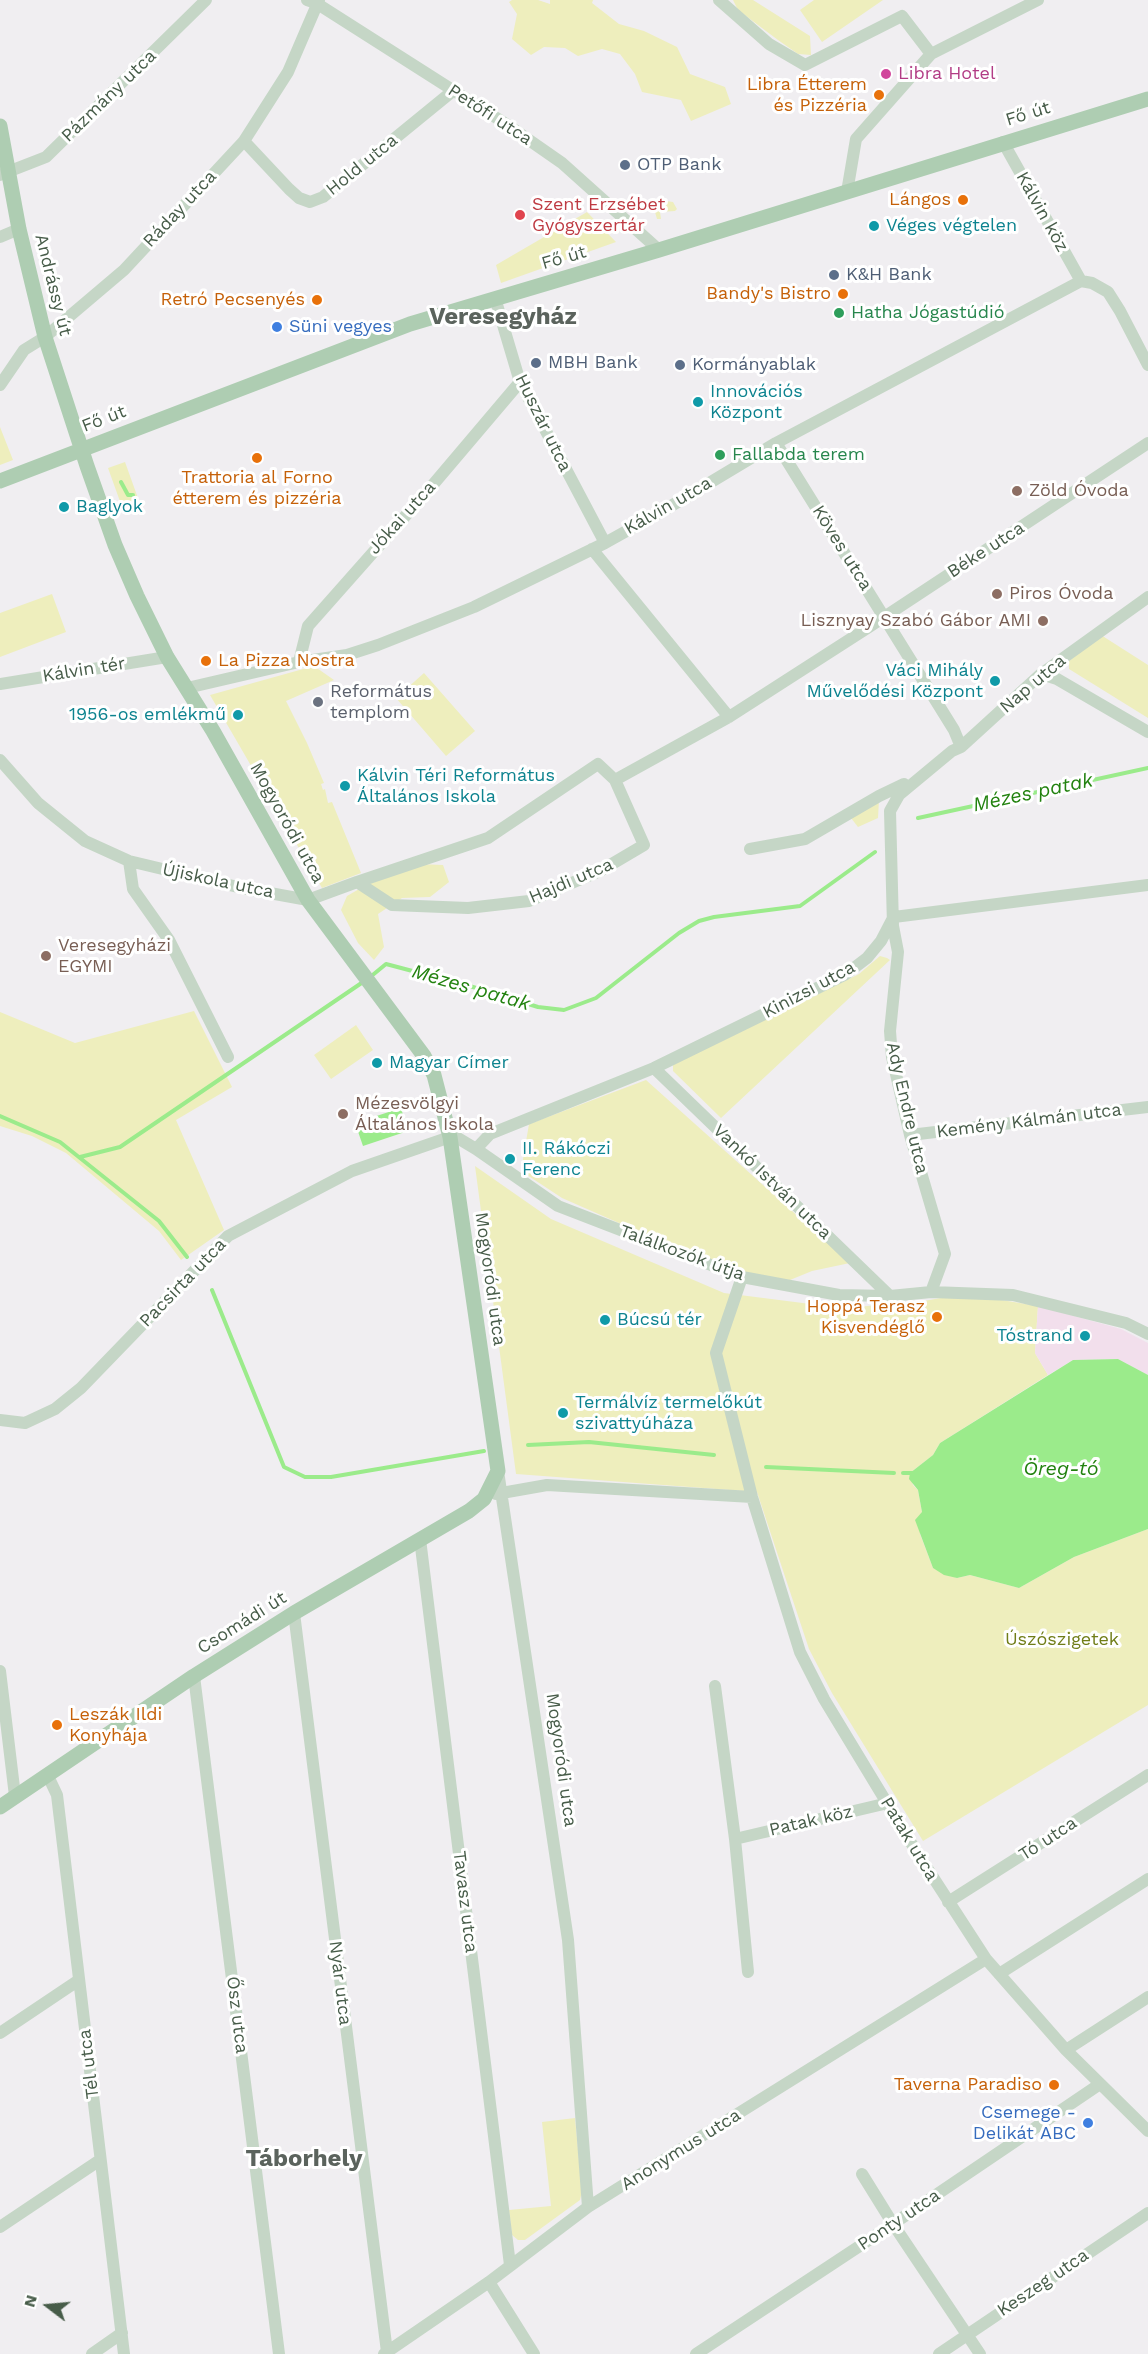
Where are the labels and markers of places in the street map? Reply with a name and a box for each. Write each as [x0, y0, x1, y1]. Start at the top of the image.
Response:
place label: Libra Hotel [898, 63, 995, 85]
marker: Libra Hotel [879, 67, 893, 81]
place label: Libra Étterem és Pizzéria [747, 74, 867, 116]
marker: Libra Étterem és Pizzéria [872, 88, 886, 102]
place label: OTP Bank [637, 154, 721, 176]
marker: OTP Bank [618, 158, 632, 172]
place label: Lángos [889, 189, 951, 211]
marker: Lángos [956, 193, 970, 207]
place label: Szent Erzsébet Gyógyszertár [532, 194, 665, 236]
marker: Szent Erzsébet Gyógyszertár [513, 208, 527, 222]
place label: Véges végtelen [886, 215, 1017, 237]
marker: Véges végtelen [867, 219, 881, 233]
place label: K&H Bank [846, 264, 932, 286]
marker: K&H Bank [827, 268, 841, 282]
place label: Bandy's Bistro [706, 283, 831, 305]
marker: Bandy's Bistro [836, 287, 850, 301]
place label: Retró Pecsenyés [160, 289, 305, 311]
marker: Retró Pecsenyés [310, 293, 324, 307]
place label: Hatha Jógastúdió [851, 302, 1005, 324]
marker: Hatha Jógastúdió [832, 306, 846, 320]
place label: Süni vegyes [289, 316, 392, 338]
marker: Süni vegyes [270, 320, 284, 334]
place label: MBH Bank [548, 352, 638, 374]
place label: Kormányablak [692, 354, 816, 376]
marker: MBH Bank [529, 356, 543, 370]
marker: Kormányablak [673, 358, 687, 372]
place label: Innovációs Központ [710, 381, 803, 424]
marker: Innovációs Központ [691, 395, 705, 409]
place label: Fallabda terem [732, 444, 865, 466]
marker: Fallabda terem [713, 448, 727, 462]
marker: Trattoria al Forno étterem és pizzéria [250, 451, 264, 465]
place label: Trattoria al Forno étterem és pizzéria [172, 467, 342, 510]
place label: Zöld Óvoda [1029, 480, 1129, 502]
marker: Zöld Óvoda [1010, 484, 1024, 498]
place label: Baglyok [76, 496, 143, 518]
marker: Baglyok [57, 500, 71, 514]
place label: Piros Óvoda [1009, 583, 1113, 605]
marker: Piros Óvoda [990, 587, 1004, 601]
place label: Lisznyay Szabó Gábor AMI [800, 610, 1031, 632]
marker: Lisznyay Szabó Gábor AMI [1036, 614, 1050, 628]
place label: La Pizza Nostra [218, 650, 355, 672]
marker: La Pizza Nostra [199, 654, 213, 668]
place label: Váci Mihály Művelődési Központ [807, 660, 983, 702]
marker: Váci Mihály Művelődési Központ [988, 674, 1002, 688]
place label: Református templom [330, 681, 432, 724]
marker: Református templom [311, 695, 325, 709]
place label: 1956-os emlékmű [69, 704, 226, 726]
marker: 1956-os emlékmű [231, 708, 245, 722]
place label: Kálvin Téri Református Általános Iskola [357, 765, 555, 808]
marker: Kálvin Téri Református Általános Iskola [338, 779, 352, 793]
place label: Veresegyházi EGYMI [58, 935, 171, 978]
marker: Veresegyházi EGYMI [39, 949, 53, 963]
place label: Magyar Címer [389, 1052, 509, 1074]
marker: Magyar Címer [370, 1056, 384, 1070]
place label: Mézesvölgyi Általános Iskola [355, 1093, 494, 1136]
marker: Mézesvölgyi Általános Iskola [336, 1107, 350, 1121]
place label: II. Rákóczi Ferenc [522, 1138, 611, 1180]
marker: II. Rákóczi Ferenc [503, 1152, 517, 1166]
place label: Hoppá Terasz Kisvendéglő [807, 1296, 925, 1338]
place label: Búcsú tér [617, 1309, 702, 1331]
marker: Hoppá Terasz Kisvendéglő [930, 1310, 944, 1324]
marker: Búcsú tér [598, 1313, 612, 1327]
place label: Tóstrand [997, 1325, 1073, 1347]
marker: Tóstrand [1078, 1329, 1092, 1343]
place label: Termálvíz termelőkút szivattyúháza [575, 1392, 762, 1434]
marker: Termálvíz termelőkút szivattyúháza [556, 1406, 570, 1420]
place label: Leszák Ildi Konyhája [69, 1704, 162, 1746]
marker: Leszák Ildi Konyhája [50, 1718, 64, 1732]
place label: Taverna Paradiso [894, 2074, 1042, 2096]
marker: Taverna Paradiso [1047, 2078, 1061, 2092]
place label: Csemege - Delikát ABC [973, 2102, 1076, 2144]
marker: Csemege - Delikát ABC [1081, 2116, 1095, 2130]

